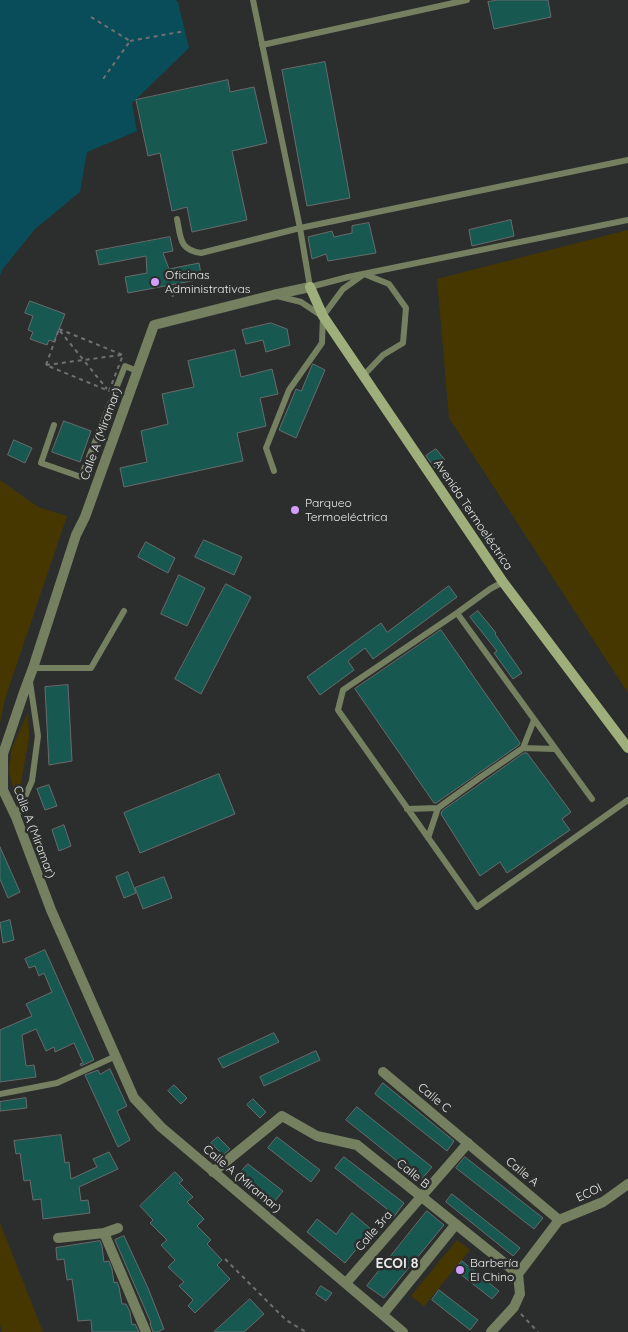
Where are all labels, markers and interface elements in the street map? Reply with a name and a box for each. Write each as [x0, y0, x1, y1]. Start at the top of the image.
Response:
place label: Oficinas Administrativas [165, 268, 250, 296]
marker: Oficinas Administrativas [149, 276, 161, 288]
street label: Calle A (Miramar) [78, 386, 124, 482]
street label: Avenida Termoeléctrica [431, 457, 515, 573]
place label: Parqueo Termoeléctrica [305, 496, 388, 524]
marker: Parqueo Termoeléctrica [289, 504, 301, 516]
street label: Calle A (Miramar) [10, 784, 58, 880]
street label: Calle C [415, 1080, 453, 1116]
street label: Calle A (Miramar) [200, 1142, 284, 1216]
street label: Calle A [503, 1154, 541, 1190]
street label: Calle B [394, 1156, 432, 1192]
street label: ECOI [574, 1181, 604, 1205]
street label: Calle 3ra [353, 1208, 395, 1254]
district label: ECOI 8 [376, 1256, 418, 1272]
place label: Barbería El Chino [470, 1256, 518, 1284]
marker: Barbería El Chino [454, 1264, 466, 1276]

